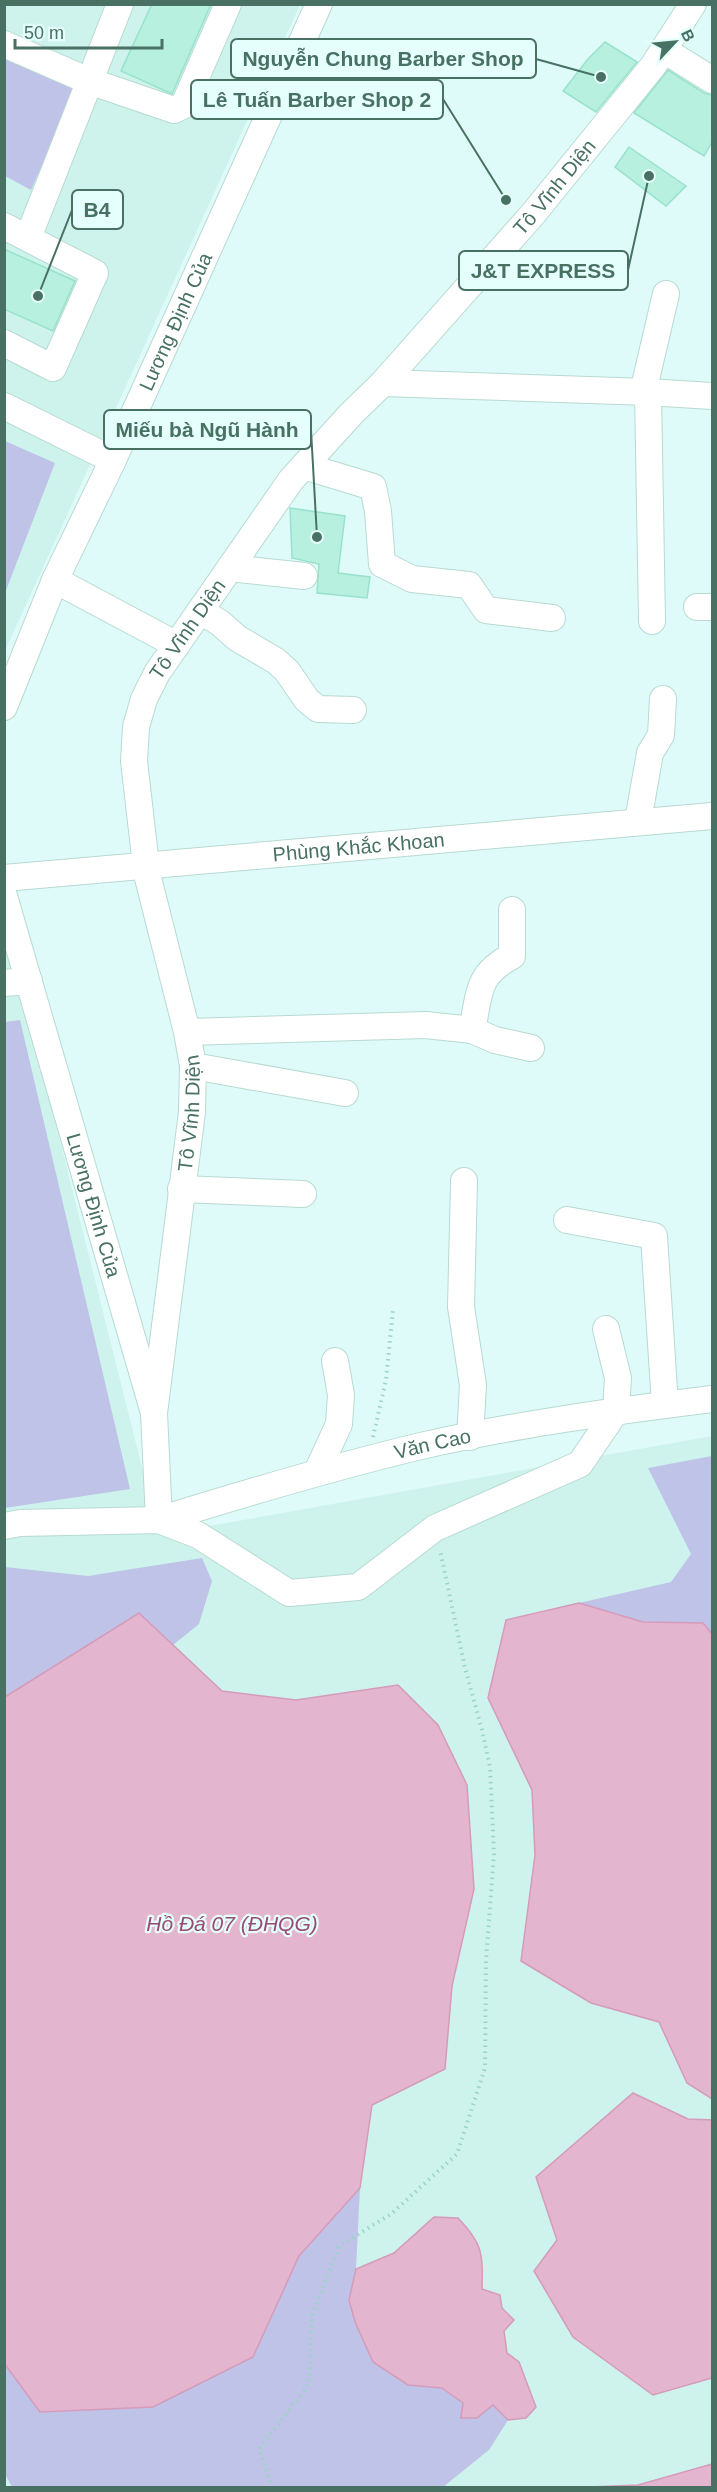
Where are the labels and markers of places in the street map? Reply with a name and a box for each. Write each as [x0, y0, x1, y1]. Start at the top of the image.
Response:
callout: Nguyễn Chung Barber Shop [231, 39, 536, 78]
callout: Lê Tuấn Barber Shop 2 [191, 80, 443, 119]
callout: B4 [72, 190, 123, 229]
callout: J&T EXPRESS [459, 251, 628, 290]
callout: Miếu bà Ngũ Hành [104, 410, 311, 449]

